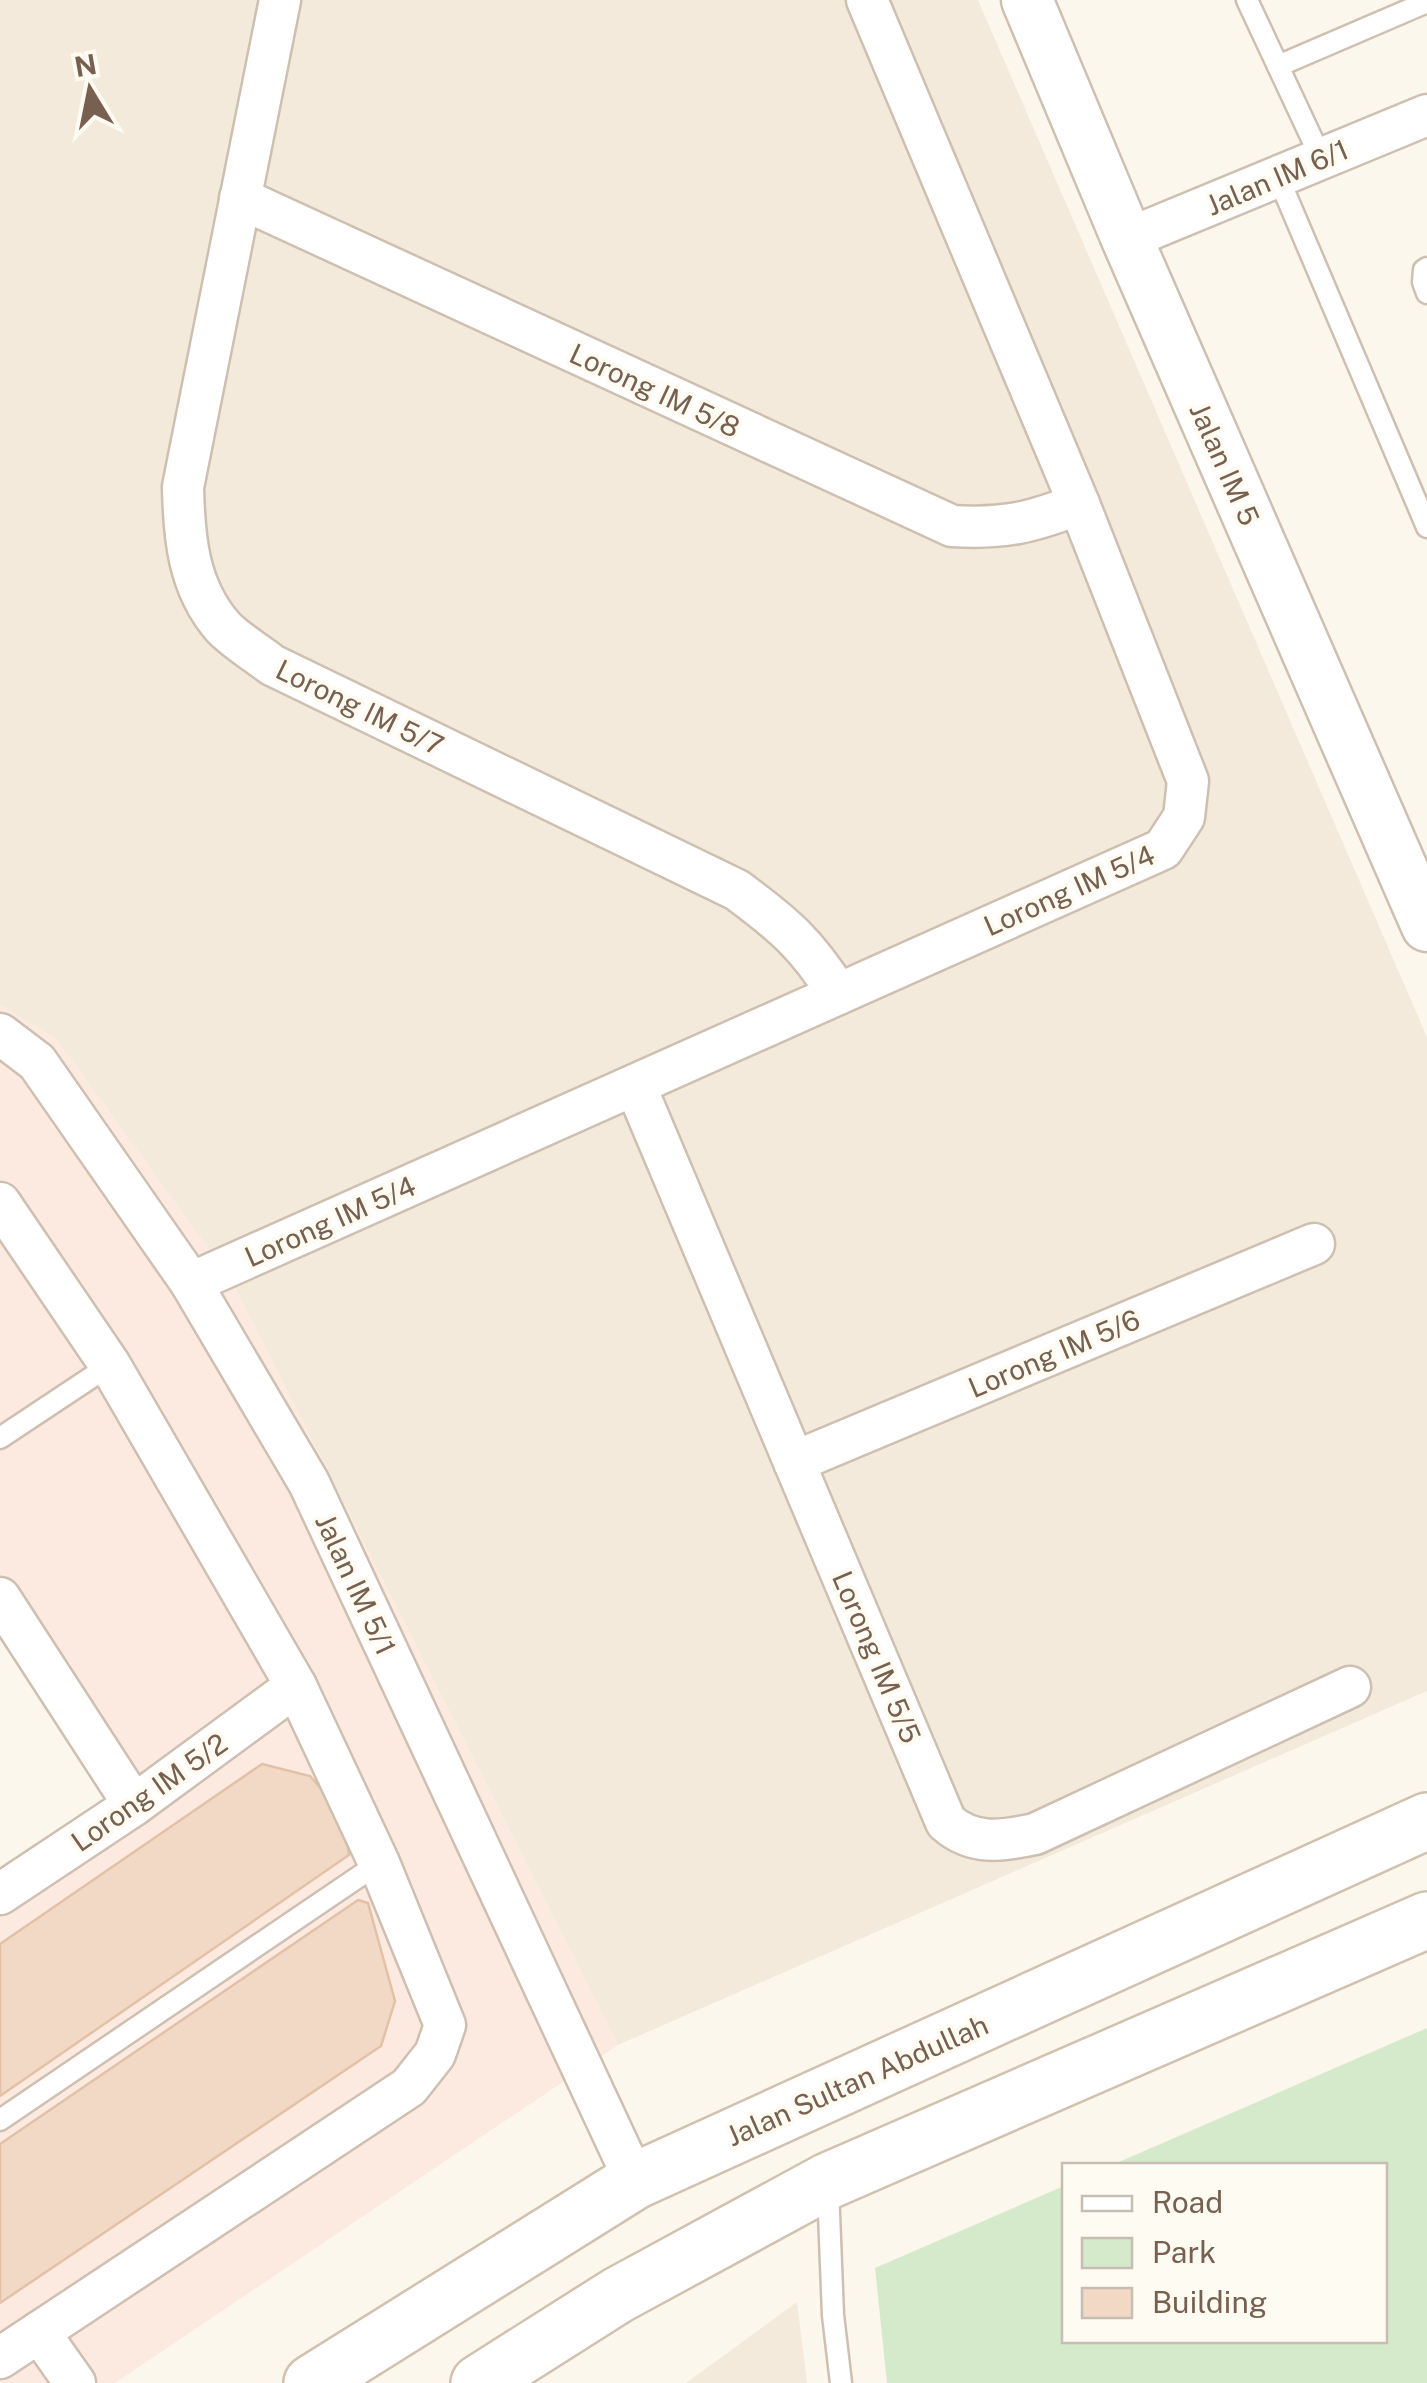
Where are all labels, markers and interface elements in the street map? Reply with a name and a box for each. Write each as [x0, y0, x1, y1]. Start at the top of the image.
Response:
north arrow [40, 40, 140, 140]
text: N [72, 47, 99, 83]
street label: Jalan IM 6/1 [1201, 132, 1353, 222]
street label: Lorong IM 5/8 [565, 336, 745, 444]
street label: Jalan IM 5 [1183, 398, 1267, 530]
street label: Lorong IM 5/7 [271, 652, 449, 762]
street label: Lorong IM 5/4 [979, 838, 1159, 942]
street label: Lorong IM 5/4 [240, 1169, 420, 1273]
street label: Lorong IM 5/6 [963, 1302, 1145, 1404]
street label: Jalan IM 5/1 [309, 1508, 403, 1660]
street label: Lorong IM 5/5 [826, 1566, 928, 1748]
street label: Lorong IM 5/2 [65, 1726, 233, 1858]
street label: Jalan Sultan Abdullah [721, 2007, 993, 2153]
legend [1062, 2163, 1387, 2343]
text: Road [1152, 2184, 1223, 2220]
text: Park [1152, 2234, 1216, 2270]
text: Building [1152, 2284, 1267, 2320]

